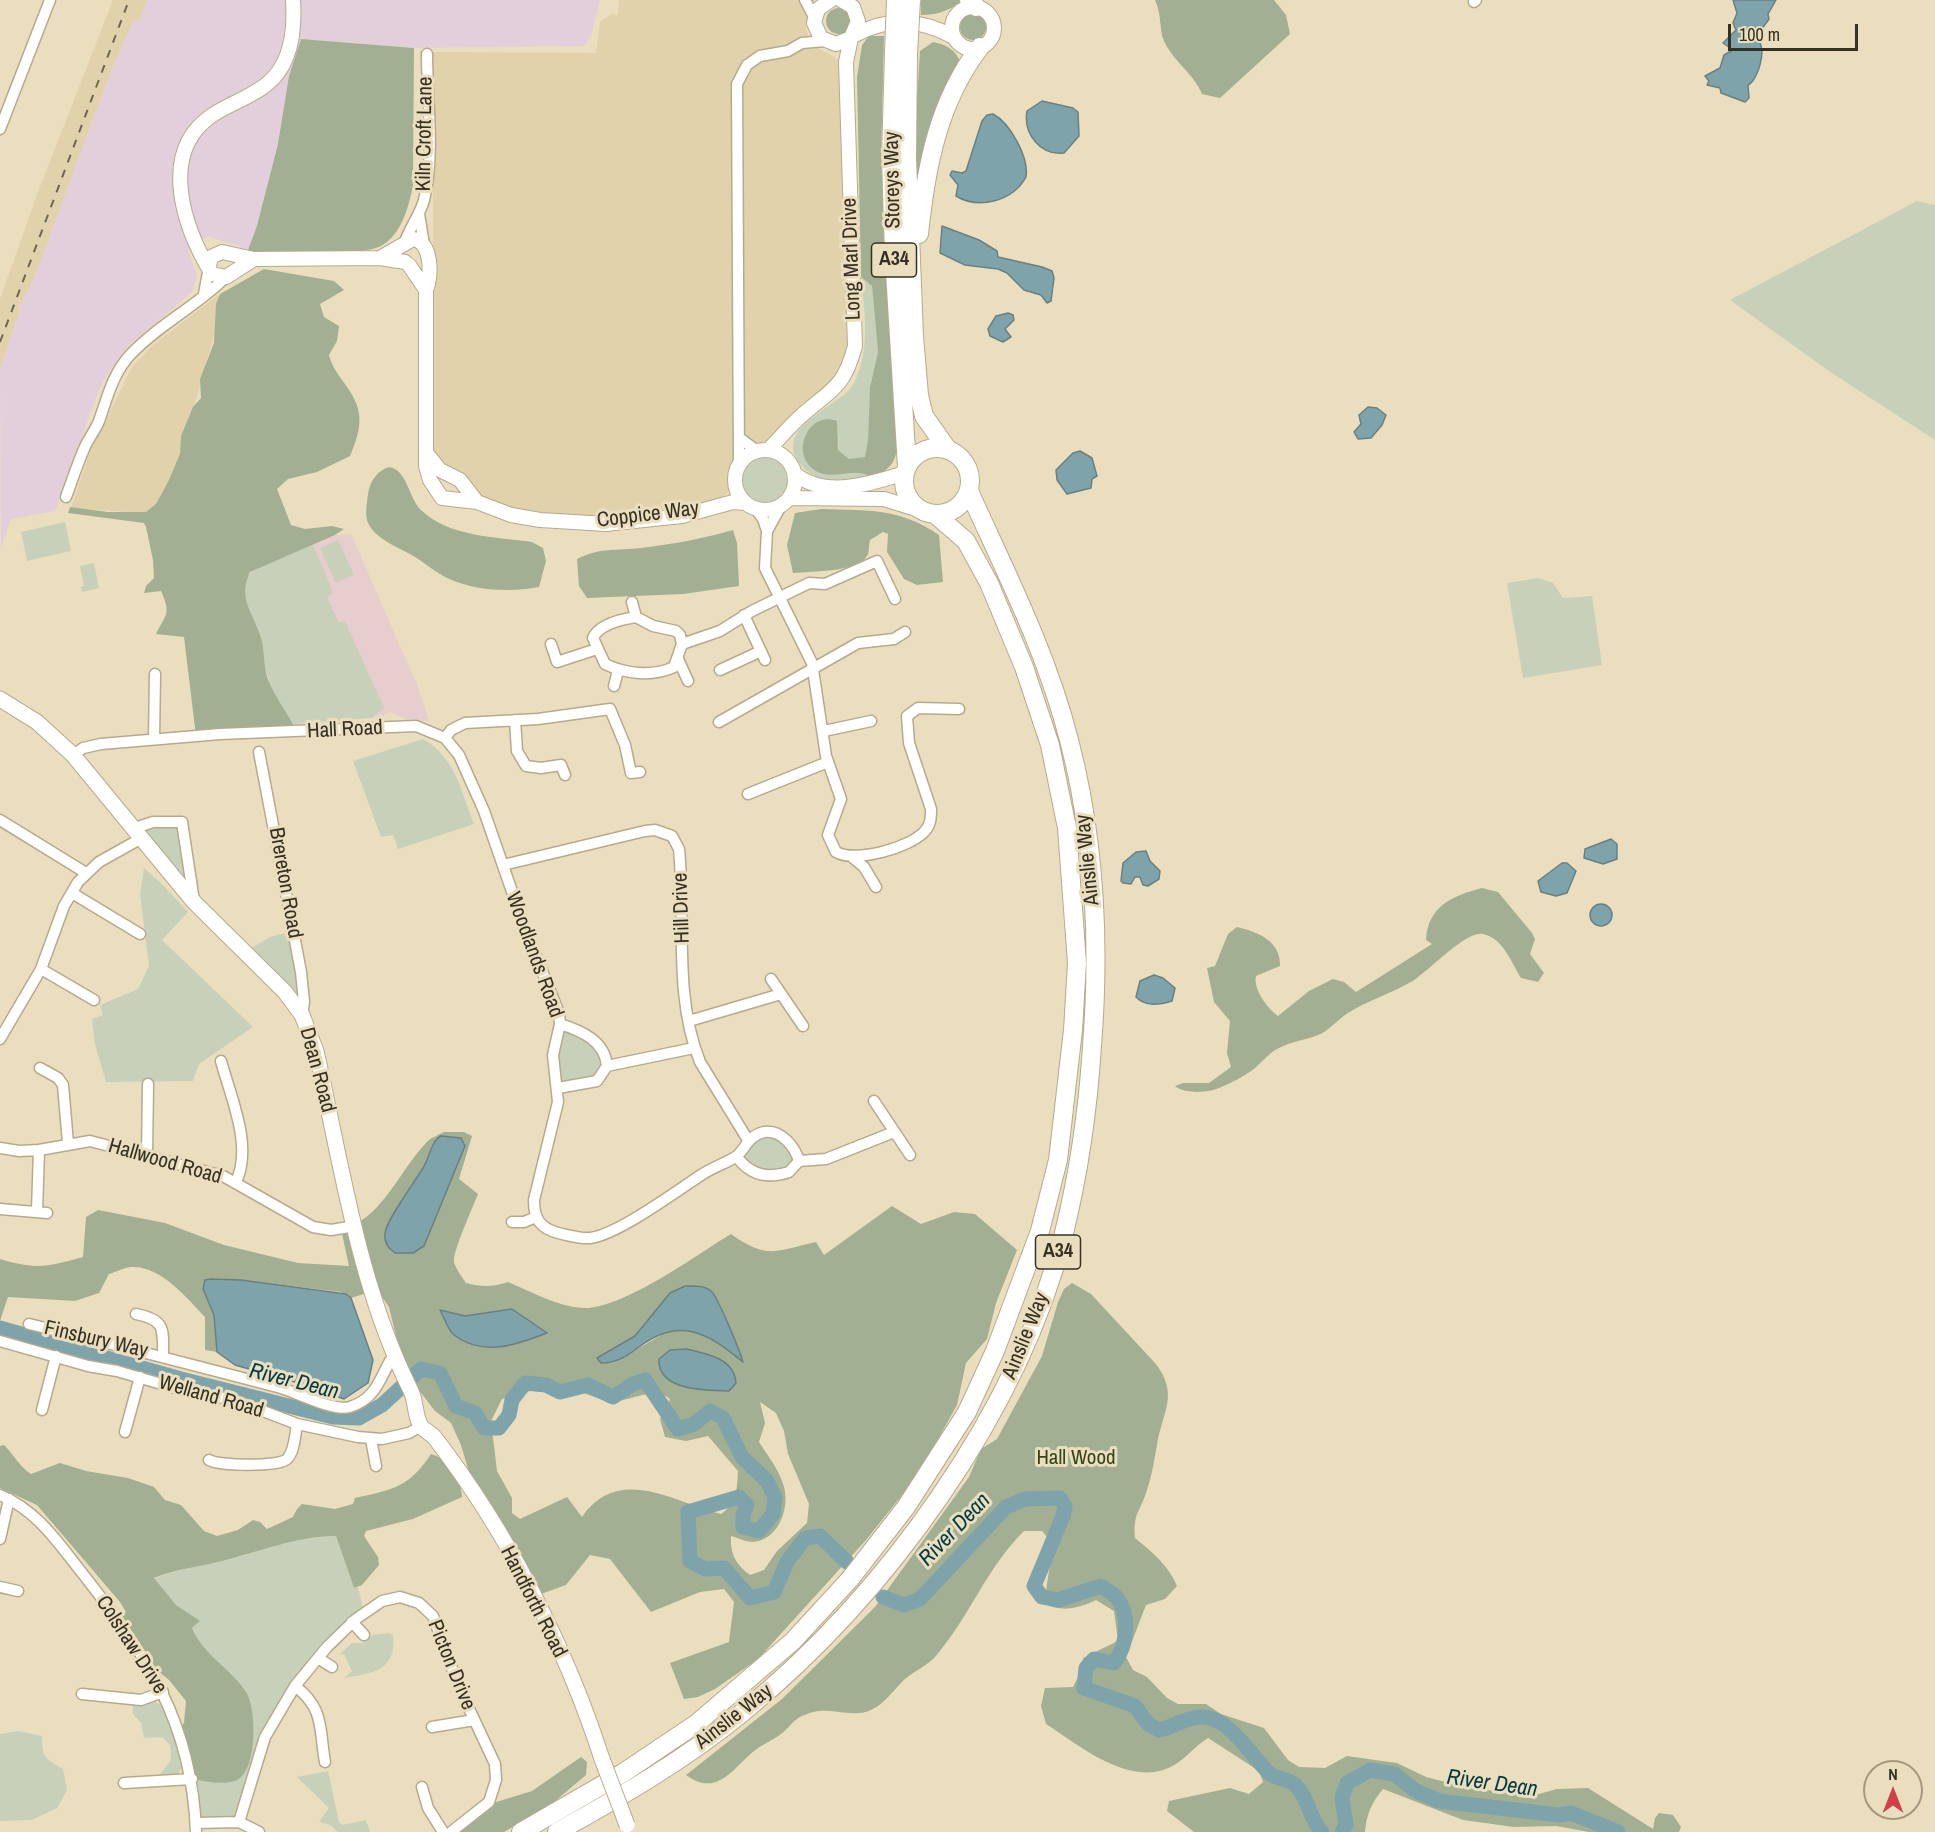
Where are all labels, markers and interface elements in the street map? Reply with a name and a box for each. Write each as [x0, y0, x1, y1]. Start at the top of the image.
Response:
scale bar [1731, 12, 1862, 50]
text: 100 m [1739, 22, 1780, 47]
street label: Kiln Croft Lane [411, 76, 439, 192]
street label: Storeys Way [880, 131, 906, 229]
street label: Long Marl Drive [837, 197, 867, 321]
road number: A34 [872, 243, 916, 277]
street label: Coppice Way [595, 496, 701, 534]
street label: Hall Road [307, 715, 383, 745]
street label: Ainslie Way [1071, 813, 1105, 907]
street label: Brereton Road [263, 826, 307, 940]
street label: Hill Drive [668, 872, 696, 944]
street label: Woodlands Road [500, 889, 568, 1021]
street label: Dean Road [294, 1025, 340, 1115]
street label: Hallwood Road [105, 1134, 225, 1190]
road number: A34 [1036, 1235, 1080, 1269]
street label: Ainslie Way [997, 1289, 1055, 1383]
street label: Finsbury Way [42, 1316, 150, 1364]
water label: River Dean [247, 1358, 341, 1406]
street label: Welland Road [156, 1370, 266, 1424]
park label: Hall Wood [1036, 1445, 1116, 1471]
water label: River Dean [914, 1488, 996, 1572]
street label: Handforth Road [494, 1542, 572, 1662]
street label: Colshaw Drive [90, 1591, 172, 1699]
street label: Picton Drive [422, 1616, 480, 1714]
street label: Ainslie Way [690, 1679, 778, 1755]
north arrow [1863, 1760, 1923, 1820]
text: N [1888, 1763, 1898, 1785]
water label: River Dean [1445, 1765, 1539, 1803]

